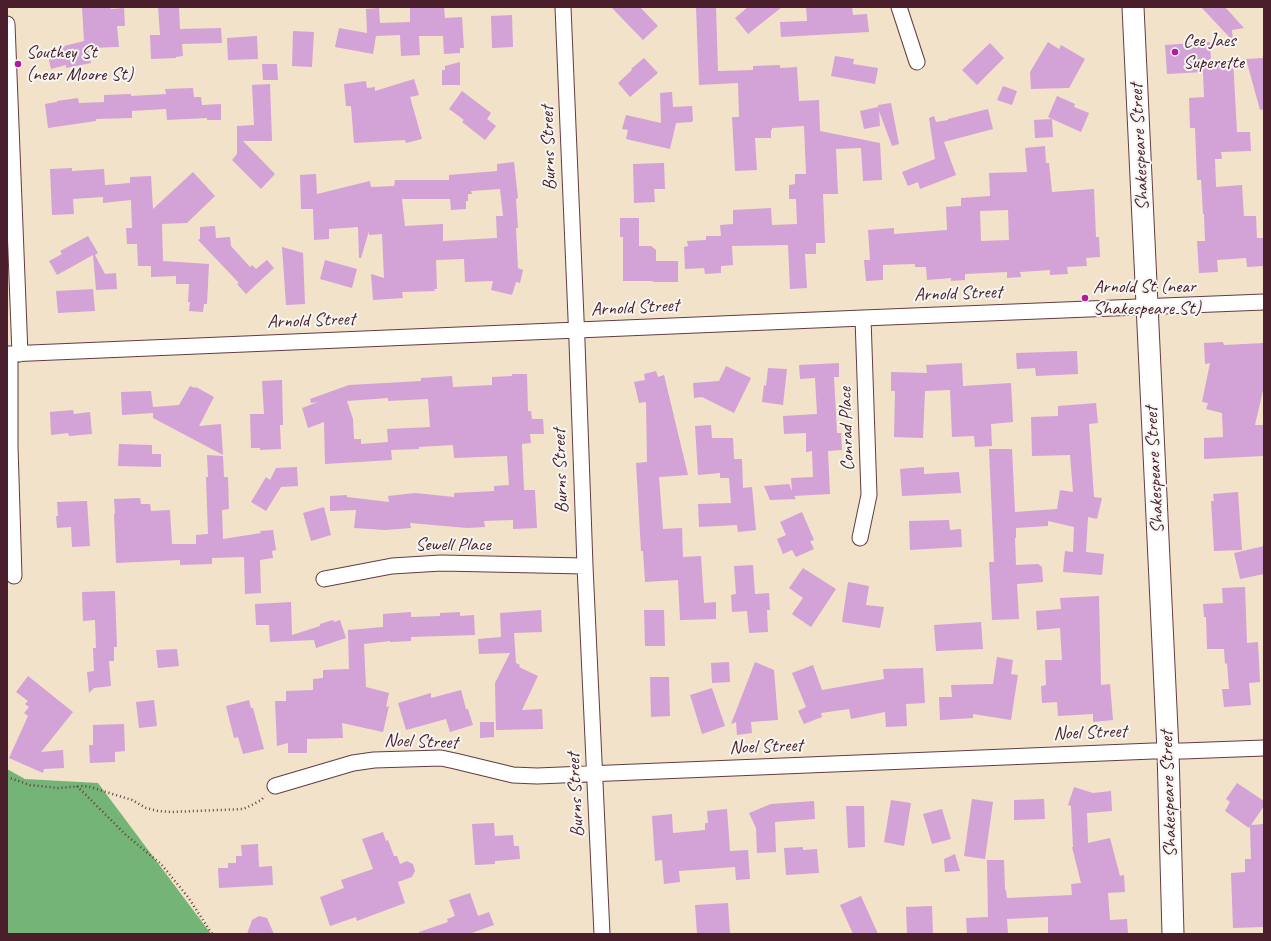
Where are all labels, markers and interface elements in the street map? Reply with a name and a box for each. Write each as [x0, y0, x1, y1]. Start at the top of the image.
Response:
place label: Cee Jaes Superette [1183, 30, 1244, 74]
place label: Southey St (near Moore St) [26, 42, 133, 86]
marker: Cee Jaes Superette [1170, 47, 1180, 57]
marker: Southey St (near Moore St) [13, 59, 23, 69]
street label: Shakespeare Street [1125, 83, 1155, 211]
street label: Burns Street [536, 105, 562, 191]
place label: Arnold St (near Shakespeare St) [1093, 276, 1201, 320]
street label: Arnold Street [914, 281, 1002, 307]
marker: Arnold St (near Shakespeare St) [1080, 293, 1090, 303]
street label: Arnold Street [590, 294, 680, 322]
street label: Arnold Street [267, 308, 355, 334]
street label: Conrad Place [834, 387, 860, 471]
street label: Shakespeare Street [1140, 406, 1170, 534]
street label: Burns Street [548, 428, 574, 514]
street label: Sewell Place [415, 534, 491, 556]
street label: Noel Street [1053, 720, 1127, 746]
street label: Noel Street [384, 729, 458, 755]
street label: Shakespeare Street [1155, 730, 1183, 858]
street label: Noel Street [729, 734, 803, 760]
street label: Burns Street [562, 752, 590, 838]

